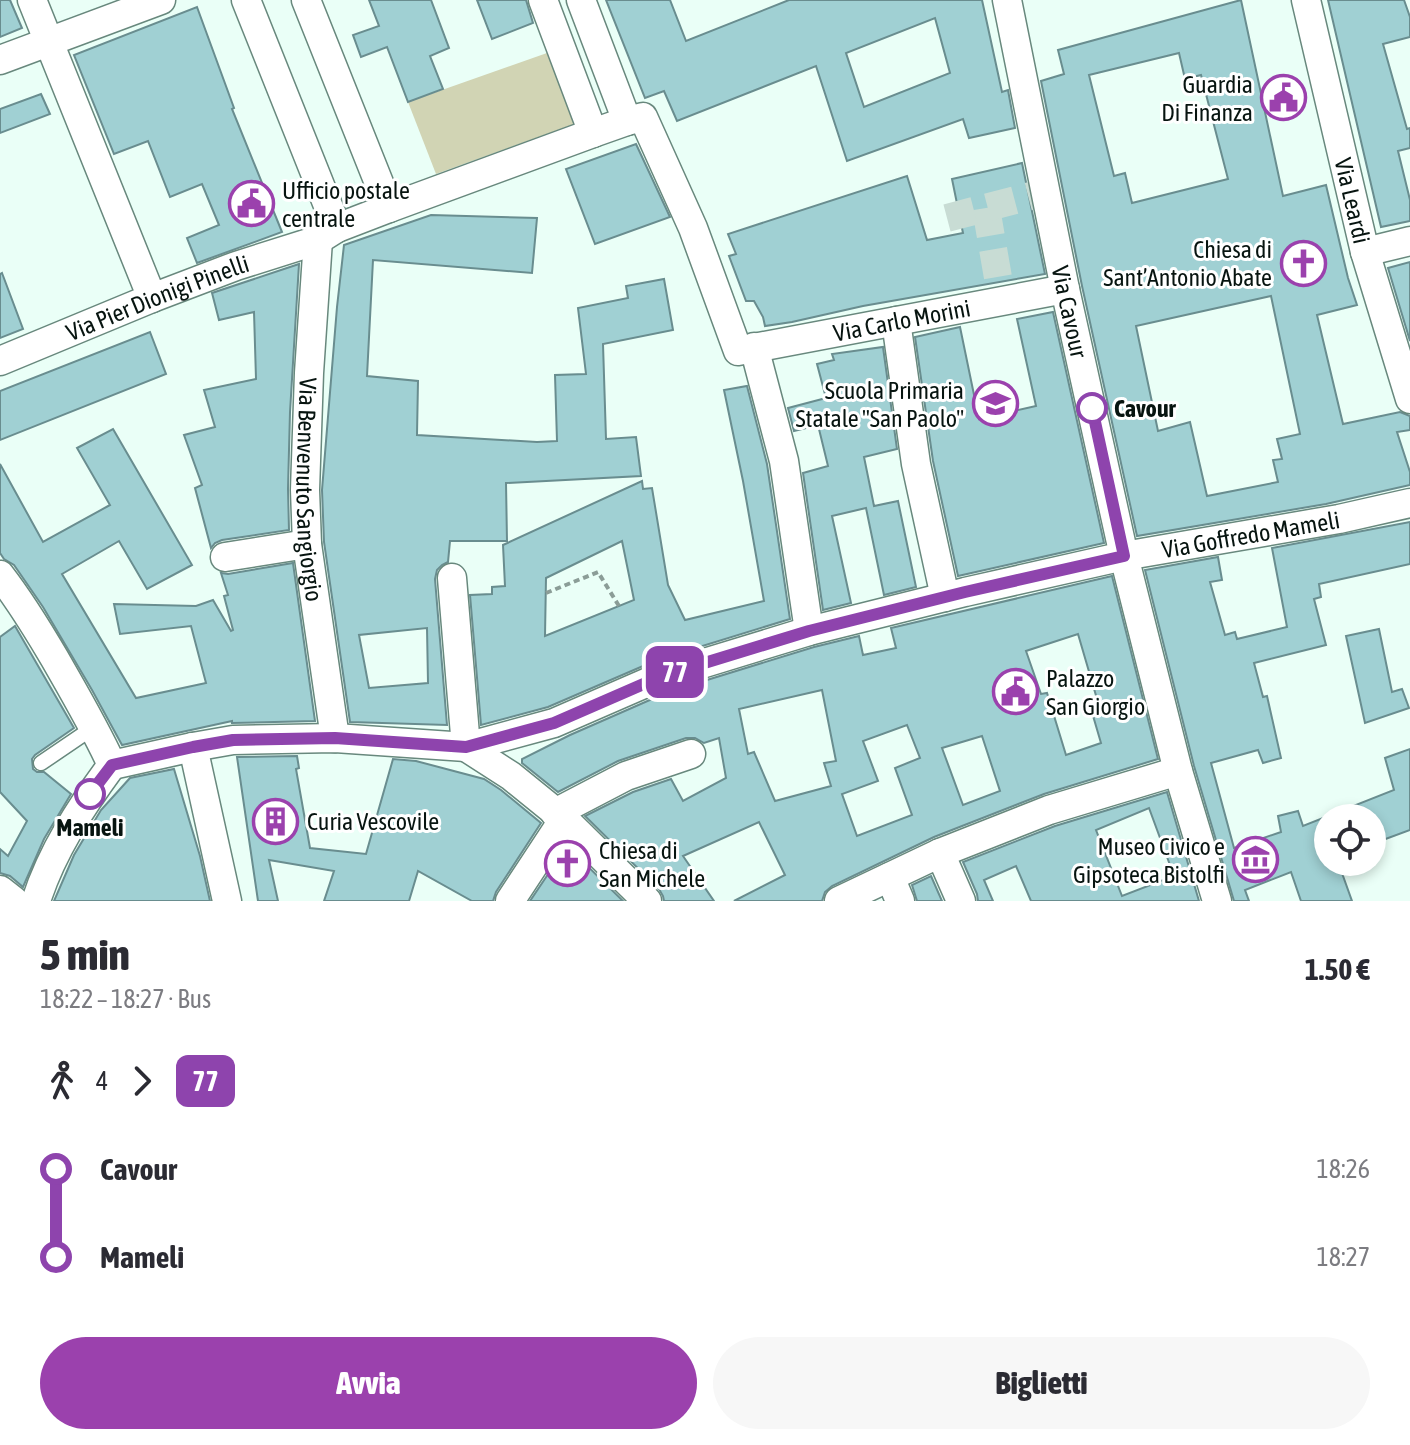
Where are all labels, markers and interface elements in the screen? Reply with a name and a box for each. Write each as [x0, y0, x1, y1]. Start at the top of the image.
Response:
place label: Guardia Di Finanza [1161, 71, 1253, 126]
public building icon: Guardia Di Finanza [1260, 74, 1308, 122]
street label: Via Leardi [1330, 155, 1376, 246]
place label: Ufficio postale centrale [282, 177, 410, 232]
public building icon: Ufficio postale centrale [227, 180, 275, 228]
place label: Chiesa di Sant’Antonio Abate [1103, 236, 1272, 291]
church icon: Chiesa di Sant’Antonio Abate [1279, 239, 1327, 287]
street label: Via Pier Dionigi Pinelli [62, 249, 252, 346]
street label: Via Cavour [1047, 263, 1093, 361]
street label: Via Carlo Morini [831, 294, 972, 346]
street label: Via Benvenuto Sangiorgio [291, 377, 329, 603]
place label: Scuola Primaria Statale "San Paolo" [795, 377, 964, 432]
school or university icon: Scuola Primaria Statale "San Paolo" [971, 380, 1019, 428]
marker: Cavour [1077, 393, 1107, 423]
place label: Cavour [1114, 395, 1176, 422]
street label: Via Goffredo Mameli [1160, 506, 1342, 563]
line badge: 77 [639, 646, 711, 698]
text: 77 [662, 656, 688, 688]
place label: Palazzo San Giorgio [1046, 665, 1145, 720]
public building icon: Palazzo San Giorgio [991, 668, 1039, 716]
marker: Mameli [75, 779, 105, 809]
building icon: Curia Vescovile [252, 797, 300, 845]
map controls [1314, 804, 1386, 876]
button: locate [1314, 804, 1386, 876]
place label: Curia Vescovile [307, 808, 439, 835]
place label: Mameli [56, 814, 124, 841]
place label: Museo Civico e Gipsoteca Bistolfi [1073, 833, 1225, 888]
museum icon: Museo Civico e Gipsoteca Bistolfi [1232, 836, 1280, 884]
place label: Chiesa di San Michele [599, 837, 705, 892]
church icon: Chiesa di San Michele [544, 840, 592, 888]
text: 5 min [40, 929, 130, 979]
text: 1.50 € [1305, 952, 1370, 986]
text: 18:22 – 18:27 · Bus [40, 984, 211, 1014]
icon: walk [40, 1059, 84, 1103]
icon: forward [120, 1059, 164, 1103]
text: 77 [192, 1065, 219, 1097]
text: 4 [96, 1066, 108, 1096]
text: Cavour [100, 1152, 177, 1186]
text: 18:26 [1316, 1154, 1370, 1184]
text: Mameli [100, 1240, 184, 1274]
text: 18:27 [1316, 1242, 1370, 1272]
button: Avvia [40, 1337, 697, 1429]
button: Biglietti [713, 1337, 1370, 1429]

